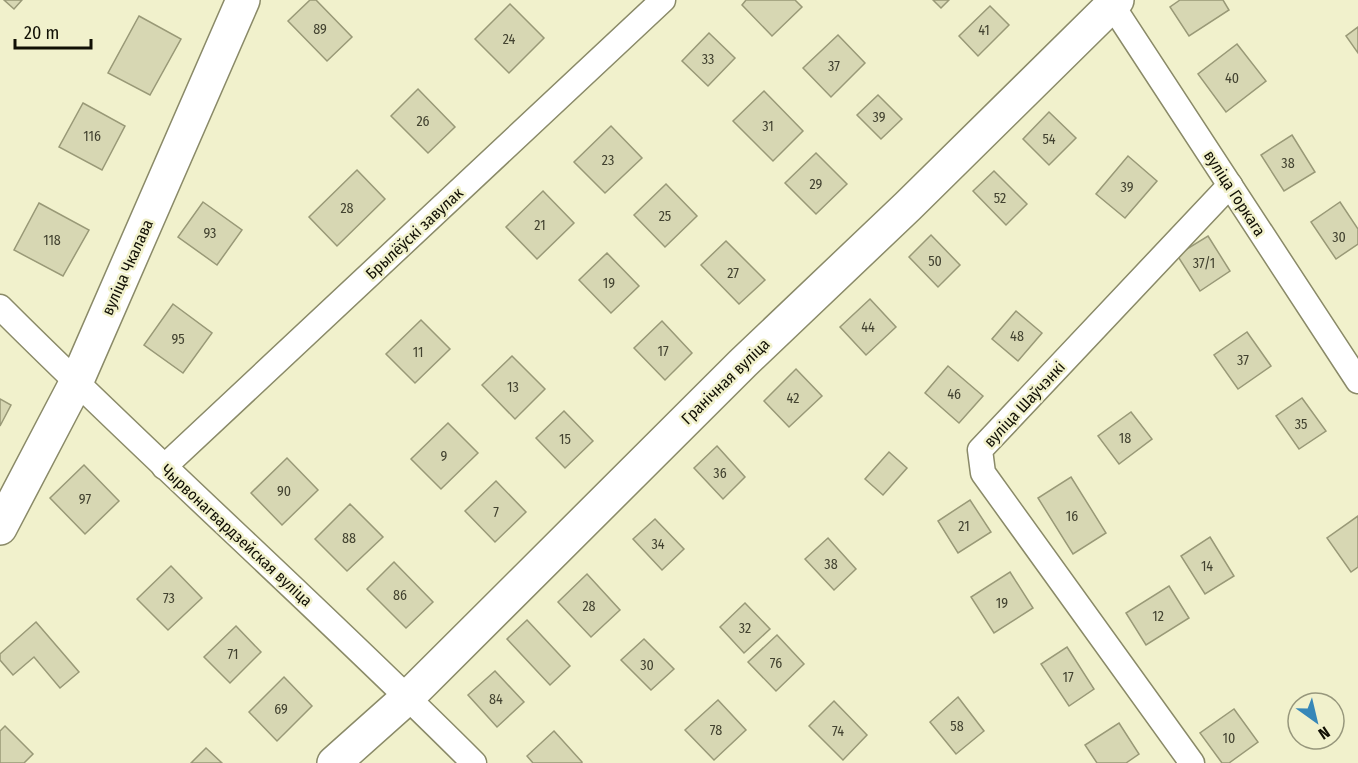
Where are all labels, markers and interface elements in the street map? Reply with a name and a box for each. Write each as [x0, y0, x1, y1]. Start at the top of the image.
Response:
scale bar [15, 12, 92, 50]
house number: 89 [313, 21, 327, 38]
text: 20 m [24, 22, 59, 44]
house number: 41 [978, 22, 990, 39]
house number: 24 [503, 31, 516, 48]
house number: 33 [702, 51, 714, 68]
house number: 37 [828, 58, 840, 75]
house number: 40 [1225, 70, 1239, 87]
house number: 39 [873, 109, 886, 126]
house number: 26 [416, 113, 430, 130]
house number: 31 [762, 118, 774, 135]
house number: 116 [83, 128, 101, 145]
house number: 54 [1042, 131, 1056, 148]
street label: вуліца Горкага [1200, 147, 1269, 240]
house number: 23 [602, 152, 614, 169]
house number: 38 [1281, 155, 1295, 172]
house number: 29 [810, 176, 823, 193]
house number: 39 [1121, 179, 1134, 196]
street label: Брылёўскі завулак [362, 183, 467, 283]
house number: 52 [994, 190, 1006, 207]
house number: 28 [340, 200, 354, 217]
house number: 25 [659, 208, 671, 225]
street label: вуліца Чкалава [98, 216, 157, 318]
house number: 21 [534, 217, 546, 234]
house number: 93 [204, 225, 216, 242]
house number: 30 [1332, 229, 1346, 246]
house number: 118 [43, 232, 61, 249]
house number: 50 [928, 253, 942, 270]
house number: 37/1 [1193, 255, 1215, 272]
house number: 27 [727, 265, 739, 282]
house number: 19 [603, 275, 615, 292]
house number: 44 [861, 319, 875, 336]
house number: 48 [1010, 328, 1024, 345]
house number: 95 [171, 331, 185, 348]
street label: Гранічная вуліца [677, 334, 774, 428]
house number: 17 [657, 343, 669, 360]
house number: 11 [413, 344, 423, 361]
house number: 37 [1237, 352, 1249, 369]
street label: вуліца Шаўчэнкі [980, 358, 1069, 451]
house number: 13 [507, 379, 519, 396]
house number: 46 [947, 386, 961, 403]
house number: 42 [787, 390, 799, 407]
house number: 35 [1295, 416, 1307, 433]
house number: 18 [1119, 430, 1131, 447]
house number: 15 [559, 431, 571, 448]
house number: 9 [441, 448, 448, 465]
street label: Чырвонагвардзейская вуліца [157, 460, 316, 610]
house number: 36 [713, 465, 727, 482]
house number: 90 [277, 483, 291, 500]
house number: 97 [79, 491, 91, 508]
house number: 7 [493, 504, 499, 521]
house number: 16 [1066, 508, 1078, 525]
house number: 21 [958, 518, 970, 535]
house number: 88 [342, 530, 356, 547]
house number: 34 [651, 536, 665, 553]
house number: 38 [824, 556, 838, 573]
house number: 14 [1201, 558, 1213, 575]
house number: 86 [393, 587, 407, 604]
house number: 73 [163, 590, 175, 607]
house number: 19 [996, 595, 1008, 612]
house number: 28 [582, 598, 596, 615]
house number: 12 [1152, 608, 1164, 625]
house number: 32 [739, 620, 751, 637]
house number: 71 [228, 646, 238, 663]
house number: 76 [770, 655, 782, 672]
house number: 30 [640, 657, 654, 674]
house number: 17 [1062, 669, 1074, 686]
house number: 84 [489, 691, 503, 708]
north arrow [1286, 691, 1346, 751]
house number: 69 [274, 701, 288, 718]
house number: 58 [950, 718, 964, 735]
house number: 78 [710, 722, 722, 739]
text: N [1315, 722, 1333, 744]
house number: 74 [832, 723, 844, 740]
house number: 10 [1223, 730, 1235, 747]

